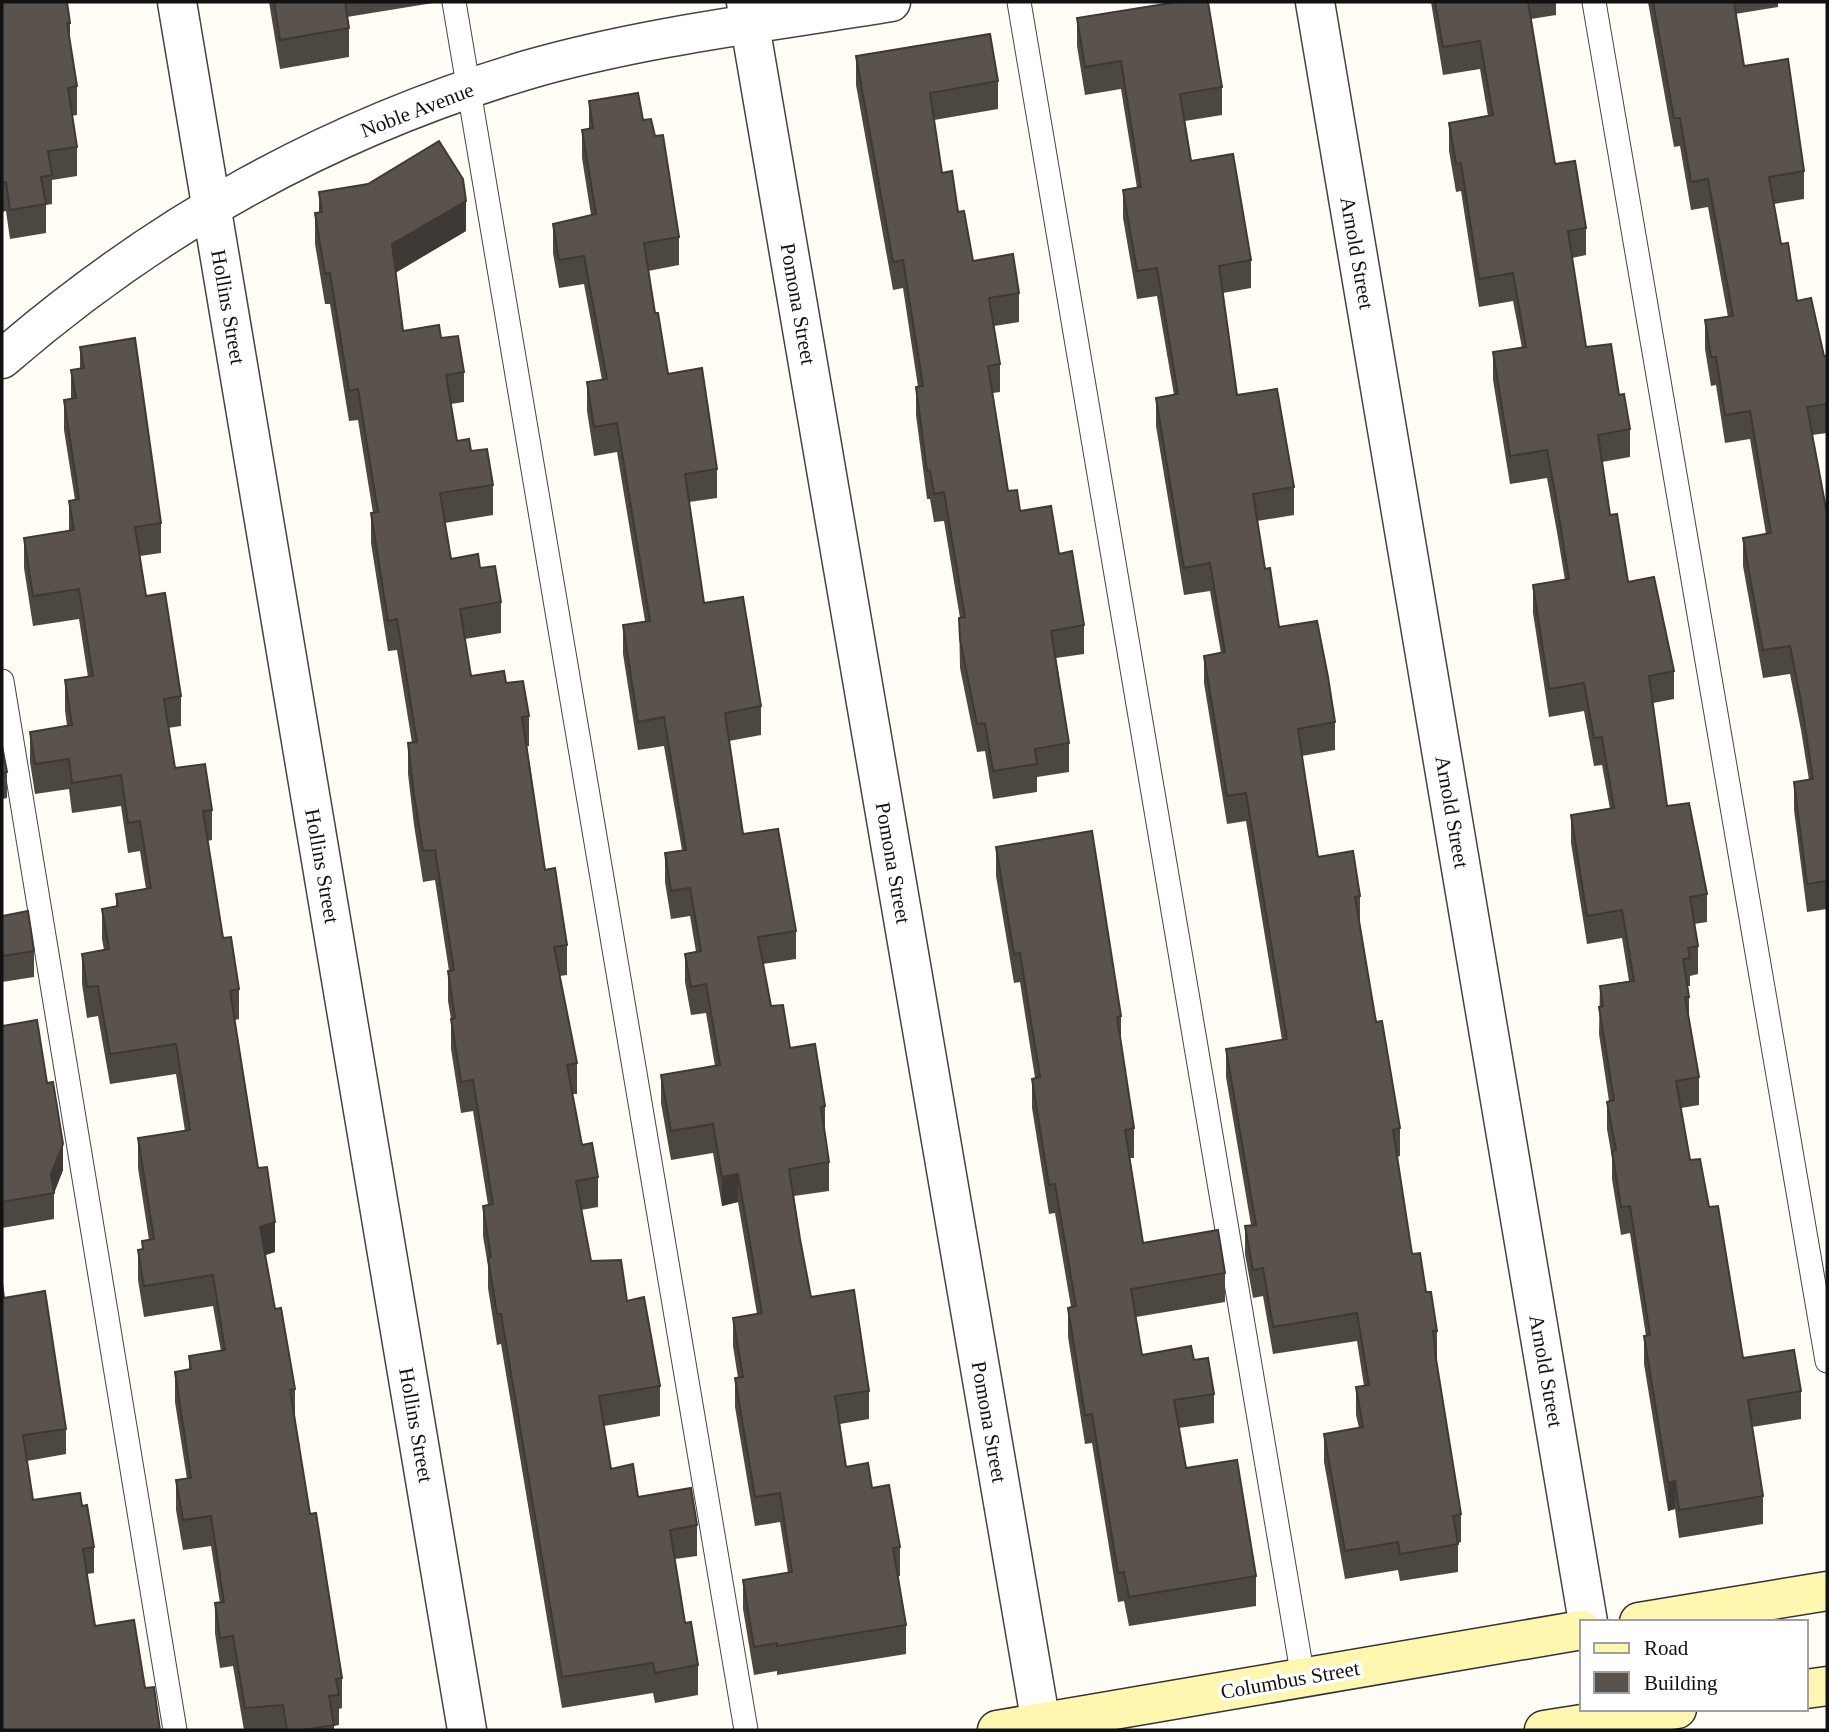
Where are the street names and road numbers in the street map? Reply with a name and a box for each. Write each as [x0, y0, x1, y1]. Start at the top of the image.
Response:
street label: Noble Avenue [357, 77, 477, 143]
street label: Arnold Street [1335, 195, 1379, 311]
street label: Pomona Street [775, 241, 821, 367]
street label: Hollins Street [206, 248, 250, 366]
street label: Arnold Street [1430, 754, 1474, 870]
street label: Pomona Street [870, 800, 916, 926]
street label: Hollins Street [300, 807, 344, 925]
street label: Arnold Street [1524, 1313, 1568, 1429]
street label: Pomona Street [966, 1359, 1012, 1485]
street label: Hollins Street [394, 1366, 438, 1484]
street label: Columbus Street [1219, 1656, 1361, 1704]

